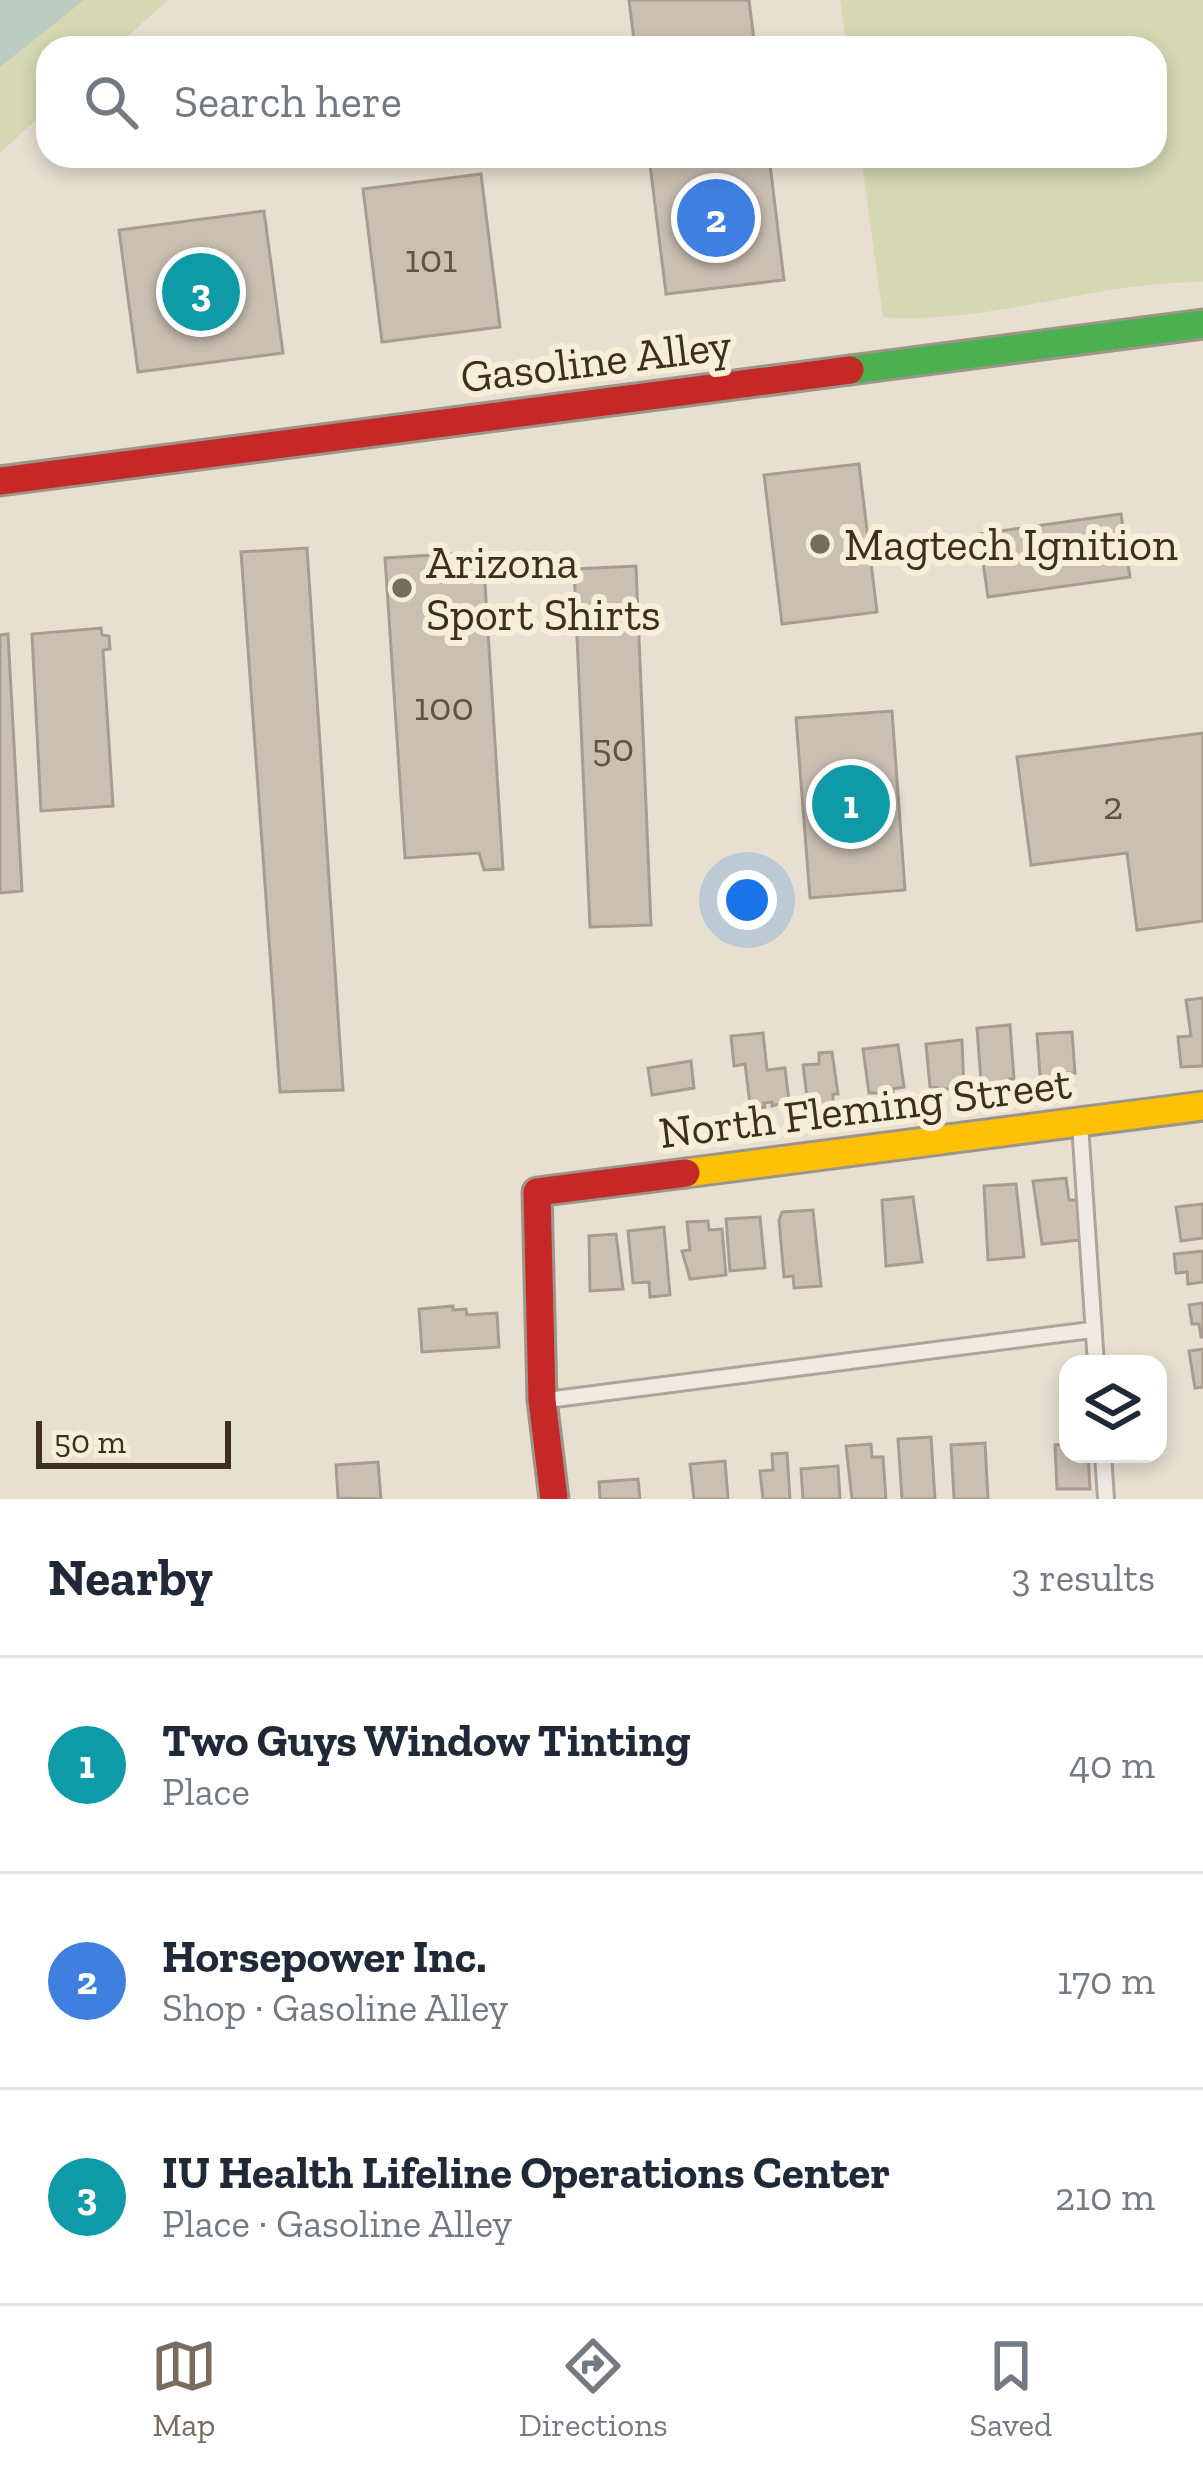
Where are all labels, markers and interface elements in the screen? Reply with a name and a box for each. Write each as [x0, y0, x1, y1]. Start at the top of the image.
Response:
search box [36, 36, 1167, 168]
icon: search [78, 69, 144, 135]
text: Search here [174, 75, 402, 129]
pin: 2 [677, 173, 755, 263]
house number: 101 [405, 235, 457, 282]
pin: 3 [162, 247, 240, 337]
street label: Gasoline Alley [458, 318, 735, 404]
place label: Magtech Ignition [844, 518, 1178, 572]
marker: Magtech Ignition [807, 531, 833, 557]
place label: Arizona Sport Shirts [426, 536, 661, 642]
marker: Arizona Sport Shirts [389, 575, 415, 601]
house number: 100 [414, 683, 474, 730]
house number: 50 [592, 724, 634, 771]
pin: 1 [812, 759, 890, 849]
house number: 2 [1103, 782, 1123, 829]
your location [717, 870, 777, 930]
street label: North Fleming Street [656, 1056, 1075, 1160]
map controls [1059, 1355, 1167, 1463]
button: layers [1059, 1355, 1167, 1463]
scale bar [36, 1415, 231, 1468]
text: 50 m [54, 1422, 126, 1461]
text: Nearby [48, 1547, 213, 1608]
text: 3 results [1011, 1554, 1155, 1601]
text: Two Guys Window Tinting [162, 1714, 691, 1768]
text: 1 [79, 1741, 95, 1788]
text: 40 m [1069, 1741, 1155, 1788]
text: Place [162, 1768, 250, 1815]
text: Horsepower Inc. [162, 1930, 486, 1984]
text: 2 [77, 1957, 97, 2004]
text: 170 m [1057, 1957, 1155, 2004]
text: Shop · Gasoline Alley [162, 1984, 508, 2031]
text: IU Health Lifeline Operations Center [162, 2146, 890, 2200]
text: 3 [77, 2173, 97, 2220]
text: 210 m [1055, 2173, 1155, 2220]
text: Place · Gasoline Alley [162, 2200, 512, 2247]
tab: Map [151, 2333, 217, 2444]
tab: Directions [519, 2333, 668, 2444]
tab: Saved [969, 2333, 1052, 2444]

